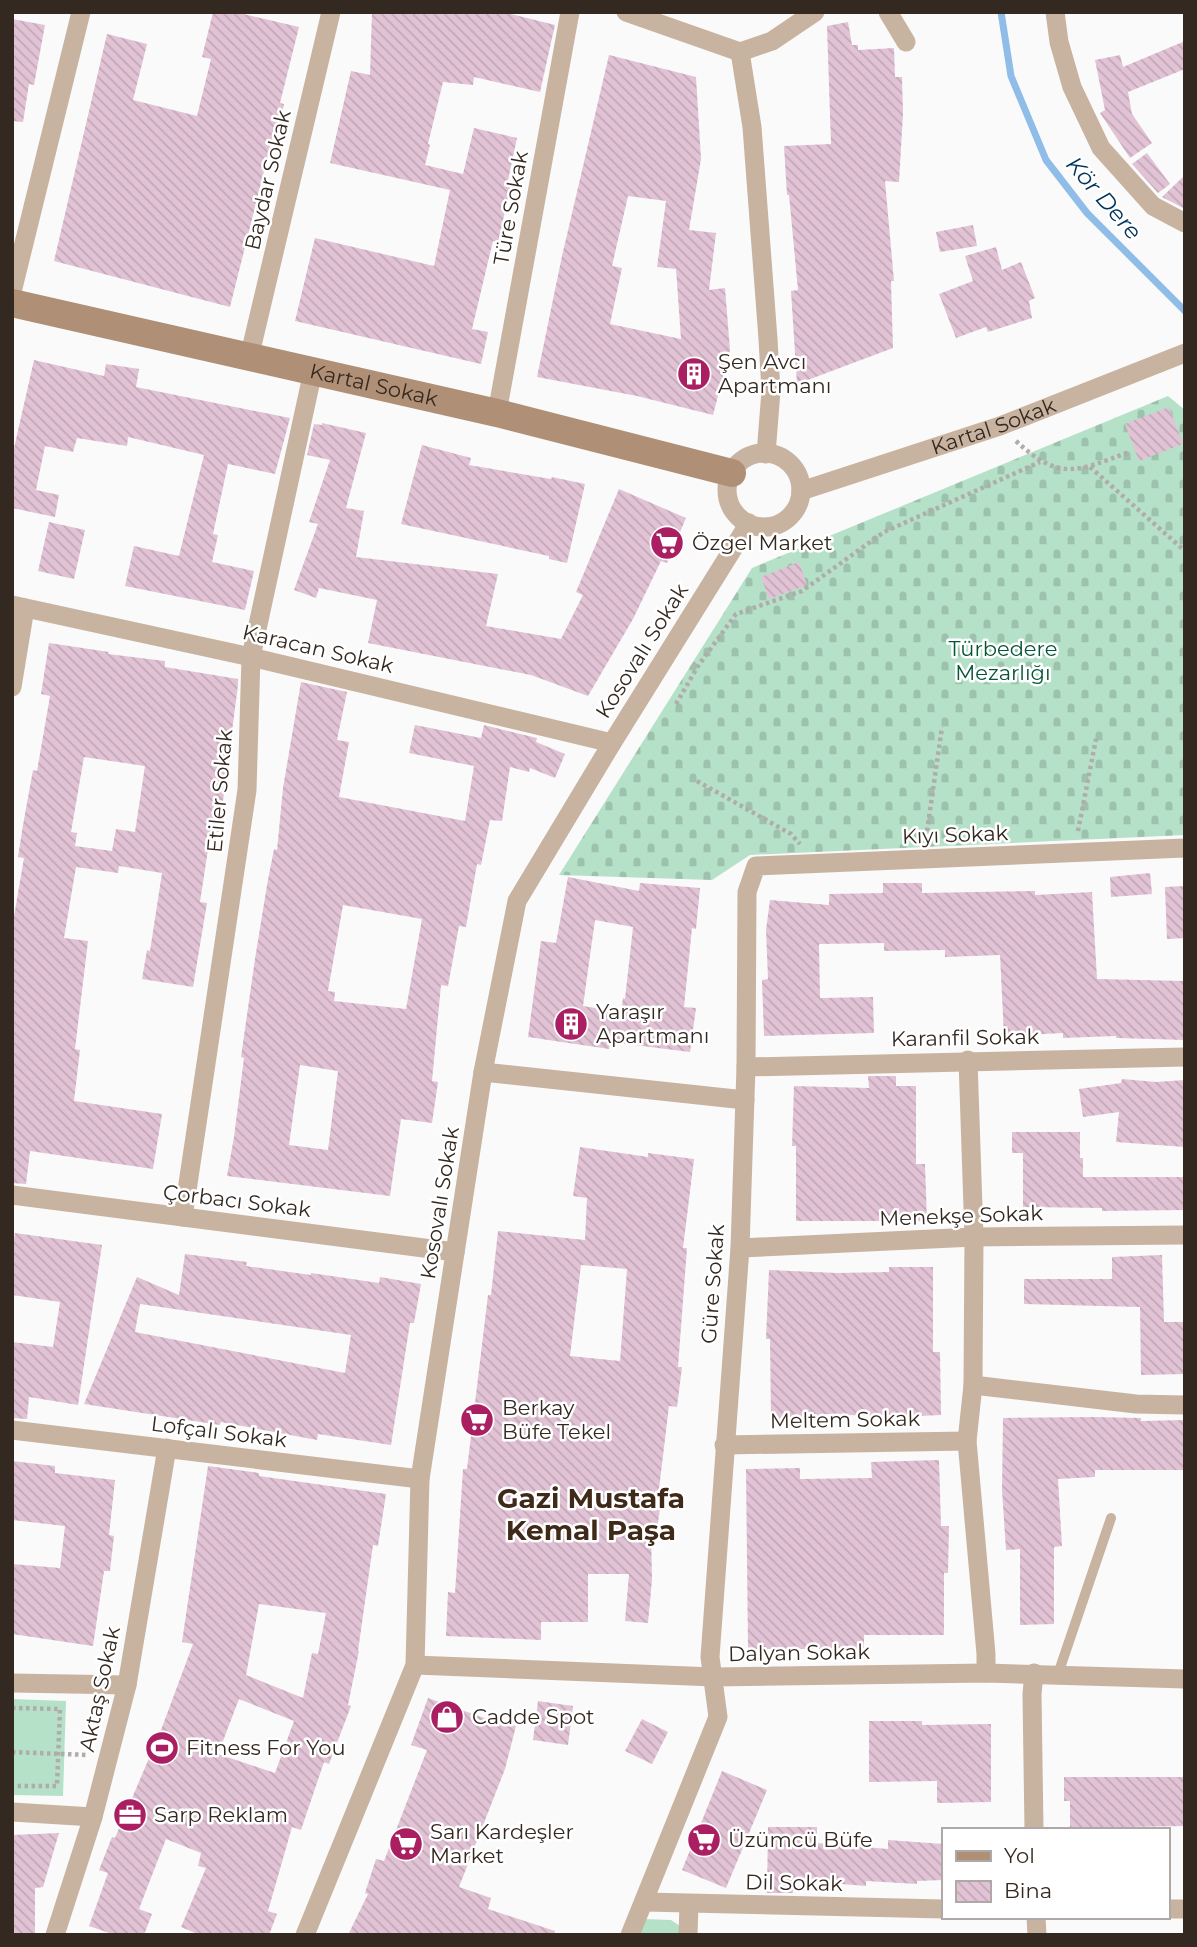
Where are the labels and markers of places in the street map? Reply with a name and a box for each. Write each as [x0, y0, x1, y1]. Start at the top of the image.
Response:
place label: Şen Avcı Apartmanı [718, 349, 831, 398]
building icon: Şen Avcı Apartmanı [675, 355, 713, 393]
supermarket icon: Özgel Market [648, 524, 686, 562]
place label: Özgel Market [692, 530, 832, 555]
place label: Yaraşır Apartmanı [596, 999, 709, 1048]
building icon: Yaraşır Apartmanı [552, 1005, 590, 1043]
place label: Berkay Büfe Tekel [502, 1395, 611, 1444]
supermarket icon: Berkay Büfe Tekel [458, 1401, 496, 1439]
shop icon: Cadde Spot [428, 1698, 466, 1736]
place label: Cadde Spot [472, 1704, 595, 1729]
sports icon: Fitness For You [143, 1729, 181, 1767]
place label: Fitness For You [186, 1735, 346, 1760]
office icon: Sarp Reklam [111, 1796, 149, 1834]
place label: Sarp Reklam [154, 1802, 288, 1827]
place label: Sarı Kardeşler Market [430, 1819, 574, 1868]
supermarket icon: Üzümcü Büfe [685, 1821, 723, 1859]
supermarket icon: Sarı Kardeşler Market [387, 1825, 425, 1863]
place label: Üzümcü Büfe [728, 1827, 873, 1852]

